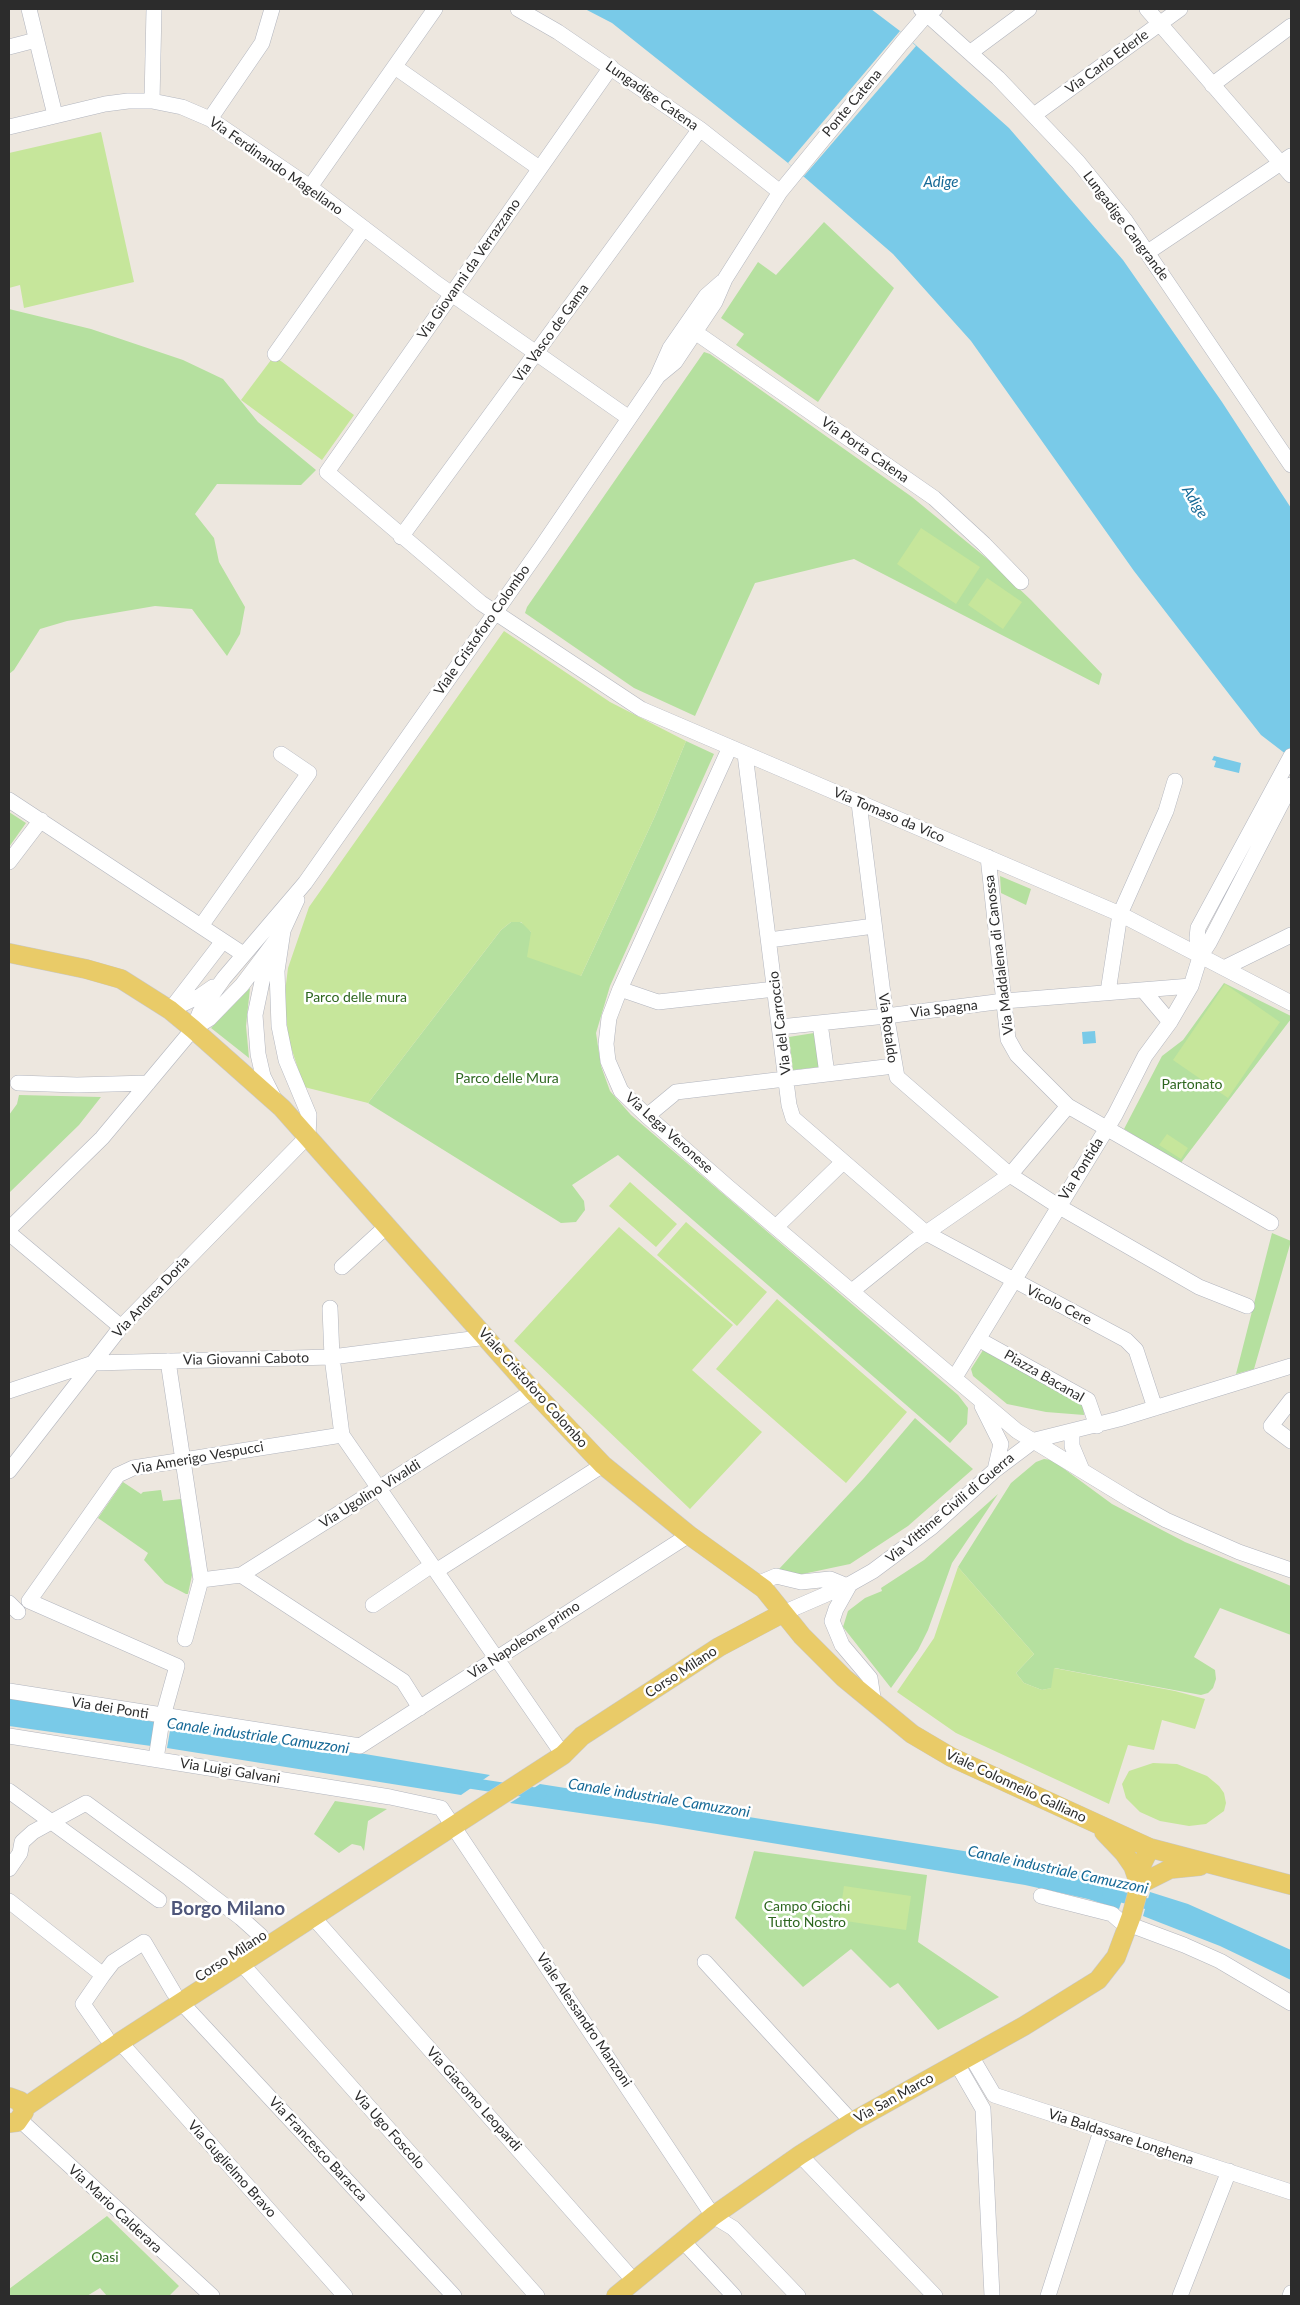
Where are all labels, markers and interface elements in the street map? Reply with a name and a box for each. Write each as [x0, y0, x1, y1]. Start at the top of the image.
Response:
street label: Via Carlo Ederle [1062, 26, 1152, 98]
street label: Lungadige Catena [602, 58, 702, 134]
street label: Ponte Catena [819, 66, 885, 140]
street label: Via Ferdinando Magellano [206, 113, 346, 219]
street label: Lungadige Cangrande [1079, 168, 1173, 284]
water label: Adige [924, 173, 958, 191]
street label: Via Giovanni da Verrazzano [414, 195, 524, 343]
street label: Via Vasco de Gama [510, 281, 592, 385]
street label: Via Porta Catena [818, 413, 912, 487]
water label: Adige [1178, 482, 1212, 522]
street label: Viale Cristoforo Colombo [431, 562, 533, 698]
street label: Via Tomaso da Vico [831, 784, 947, 846]
street label: Via Maddalena di Canossa [981, 874, 1017, 1036]
street label: Via del Carroccio [765, 970, 795, 1076]
park label: Parco delle mura [305, 989, 407, 1005]
street label: Via Rotaldo [875, 992, 901, 1064]
street label: Via Spagna [909, 997, 979, 1021]
park label: Parco delle Mura [455, 1070, 559, 1086]
park label: Partonato [1162, 1076, 1222, 1092]
street label: Via Lega Veronese [622, 1089, 716, 1177]
street label: Via Pontida [1055, 1135, 1107, 1203]
street label: Via Andrea Doria [109, 1253, 193, 1341]
street label: Vicolo Cere [1024, 1281, 1094, 1329]
street label: Viale Cristoforo Colombo [475, 1325, 591, 1451]
street label: Piazza Bacanal [1001, 1346, 1087, 1406]
street label: Via Giovanni Caboto [183, 1350, 309, 1368]
street label: Via Amerigo Vespucci [131, 1438, 265, 1478]
street label: Via Vittime Civili di Guerra [882, 1449, 1018, 1567]
street label: Via Ugolino Vivaldi [316, 1456, 424, 1532]
street label: Via Napoleone primo [465, 1598, 583, 1682]
street label: Corso Milano [642, 1643, 720, 1701]
street label: Via dei Ponti [70, 1694, 150, 1722]
water label: Canale industriale Camuzzoni [166, 1714, 350, 1758]
street label: Viale Colonnello Galliano [943, 1746, 1089, 1826]
street label: Via Luigi Galvani [179, 1755, 281, 1787]
water label: Canale industriale Camuzzoni [567, 1775, 751, 1821]
water label: Canale industriale Camuzzoni [966, 1842, 1150, 1898]
district label: Borgo Milano [171, 1898, 285, 1920]
park label: Campo Giochi Tutto Nostro [764, 1898, 850, 1930]
street label: Corso Milano [192, 1927, 270, 1985]
street label: Viale Alessandro Manzoni [533, 1950, 635, 2090]
street label: Via Giacomo Leopardi [423, 2043, 525, 2155]
street label: Via San Marco [851, 2069, 937, 2127]
street label: Via Ugo Foscolo [350, 2088, 428, 2172]
street label: Via Francesco Baracca [265, 2093, 371, 2205]
street label: Via Baldassare Longhena [1046, 2106, 1196, 2168]
street label: Via Guglielmo Bravo [184, 2117, 280, 2221]
street label: Via Mario Calderara [65, 2161, 165, 2257]
park label: Oasi [91, 2249, 119, 2265]

